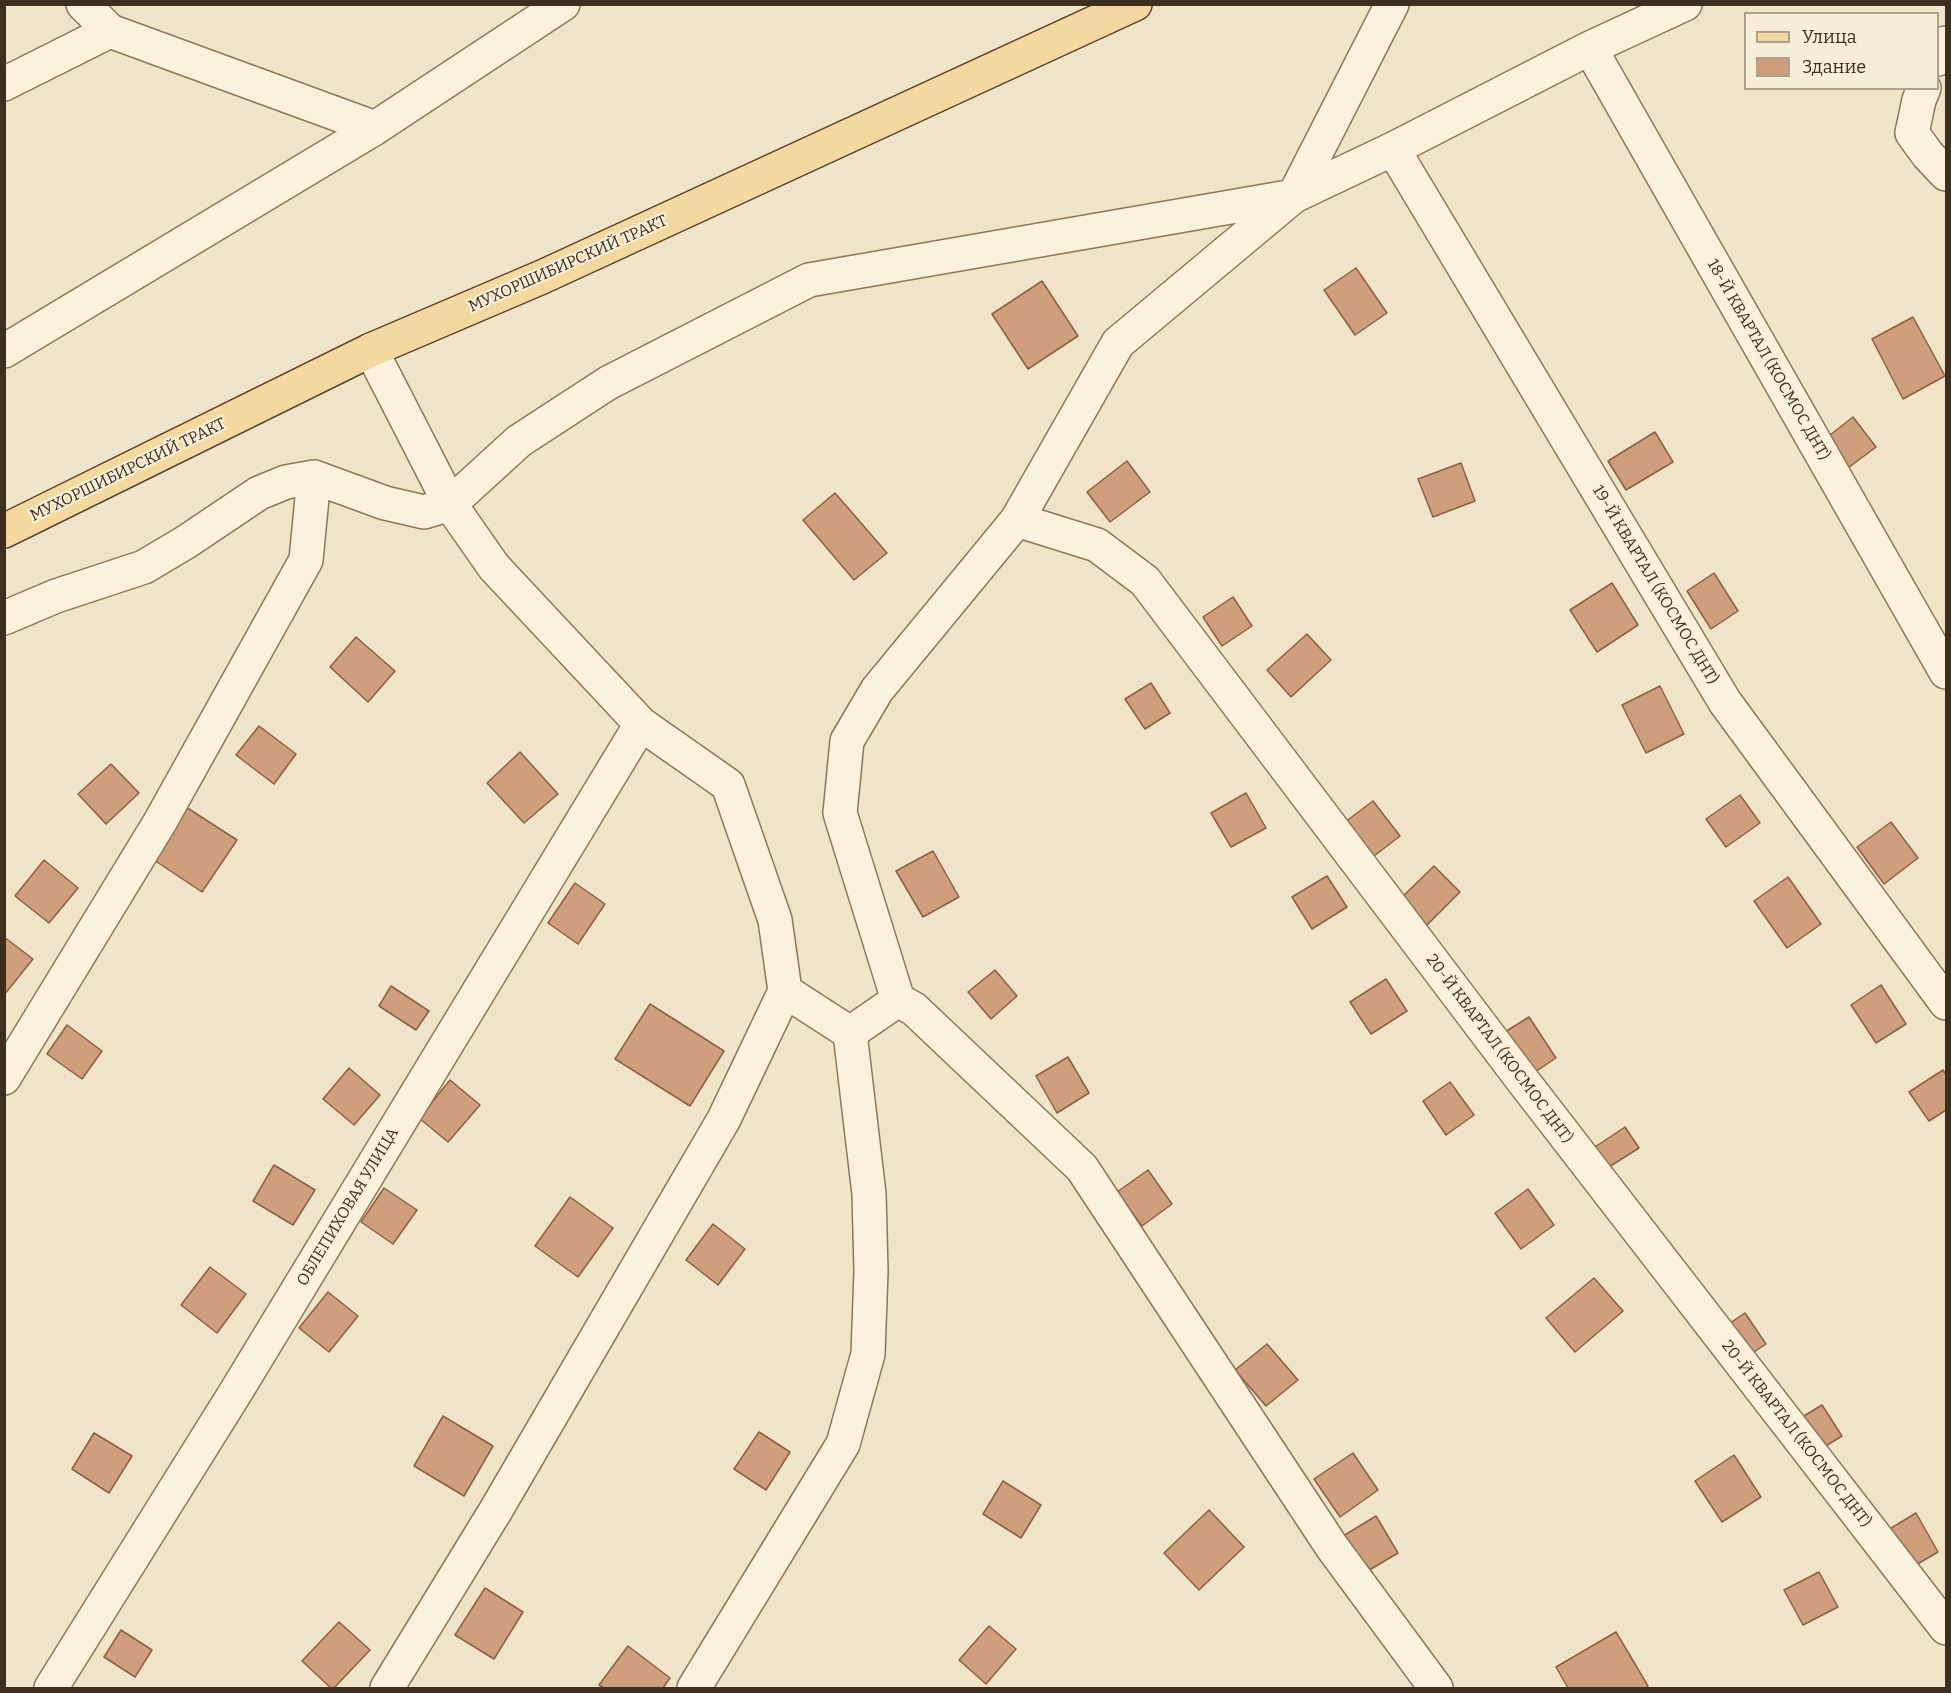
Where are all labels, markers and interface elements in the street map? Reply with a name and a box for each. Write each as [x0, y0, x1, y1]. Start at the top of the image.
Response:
legend [1744, 12, 1939, 90]
text: Улица [1802, 26, 1857, 48]
text: Здание [1802, 56, 1866, 78]
street label: МУХОРШИБИРСКИЙ ТРАКТ [466, 211, 670, 317]
street label: 18-Й КВАРТАЛ (КОСМОС ДНТ) [1702, 256, 1834, 464]
street label: МУХОРШИБИРСКИЙ ТРАКТ [27, 414, 229, 526]
street label: 19-Й КВАРТАЛ (КОСМОС ДНТ) [1588, 482, 1722, 688]
street label: 20-Й КВАРТАЛ (КОСМОС ДНТ) [1422, 951, 1576, 1147]
street label: ОБЛЕПИХОВАЯ УЛИЦА [293, 1124, 403, 1290]
street label: 20-Й КВАРТАЛ (КОСМОС ДНТ) [1717, 1337, 1875, 1531]

